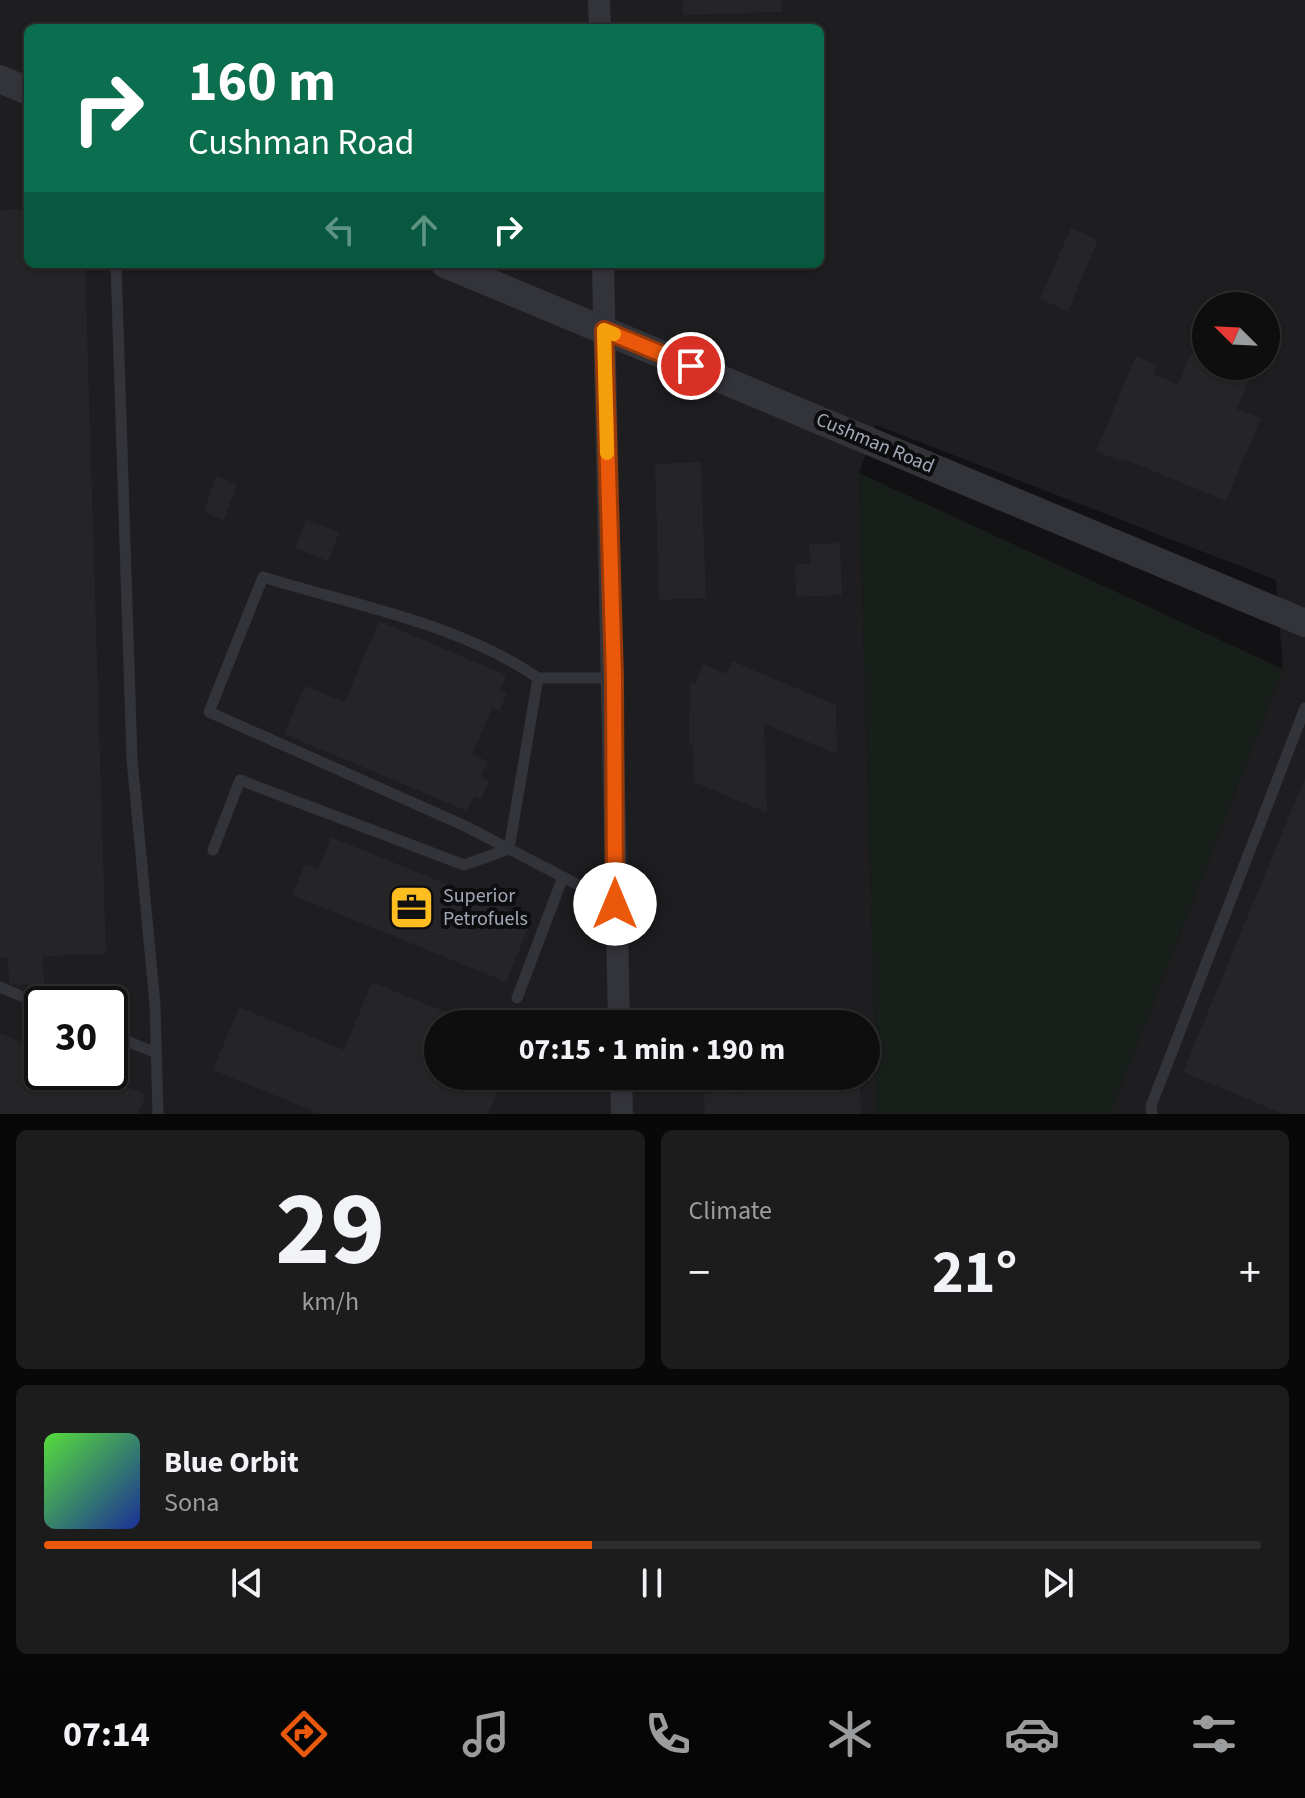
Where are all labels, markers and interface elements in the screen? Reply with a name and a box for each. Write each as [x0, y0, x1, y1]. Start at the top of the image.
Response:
text: 160 m [188, 43, 336, 122]
icon: right [56, 56, 160, 160]
text: Cushman Road [188, 117, 415, 168]
icon: left [318, 208, 362, 252]
icon: ahead [402, 208, 446, 252]
icon: right [486, 208, 530, 252]
north arrow [1192, 292, 1280, 380]
map controls [1192, 292, 1280, 380]
pin [657, 332, 725, 400]
icon: arrive [669, 344, 713, 388]
street label: Cushman Road [812, 406, 938, 480]
position arrow [573, 862, 657, 946]
place label: Superior Petrofuels [443, 882, 528, 933]
office icon: Superior Petrofuels [388, 883, 436, 931]
speed limit sign: 30 [24, 986, 128, 1090]
text: 07:15 · 1 min · 190 m [519, 1028, 785, 1071]
text: 29 [275, 1157, 385, 1305]
text: Climate [689, 1192, 772, 1229]
text: 21° [932, 1231, 1017, 1316]
text: − [689, 1242, 710, 1305]
text: + [1239, 1242, 1261, 1305]
text: km/h [301, 1283, 359, 1320]
text: Blue Orbit [164, 1441, 299, 1484]
text: Sona [164, 1484, 219, 1521]
icon: previous [225, 1561, 269, 1605]
icon: pause [630, 1561, 674, 1605]
icon: next [1036, 1561, 1080, 1605]
icon: directions [276, 1706, 332, 1762]
icon: music [458, 1706, 514, 1762]
icon: phone [640, 1706, 696, 1762]
icon: climate [822, 1706, 878, 1762]
icon: car [1004, 1706, 1060, 1762]
icon: filters [1186, 1706, 1242, 1762]
text: 07:14 [63, 1709, 150, 1760]

